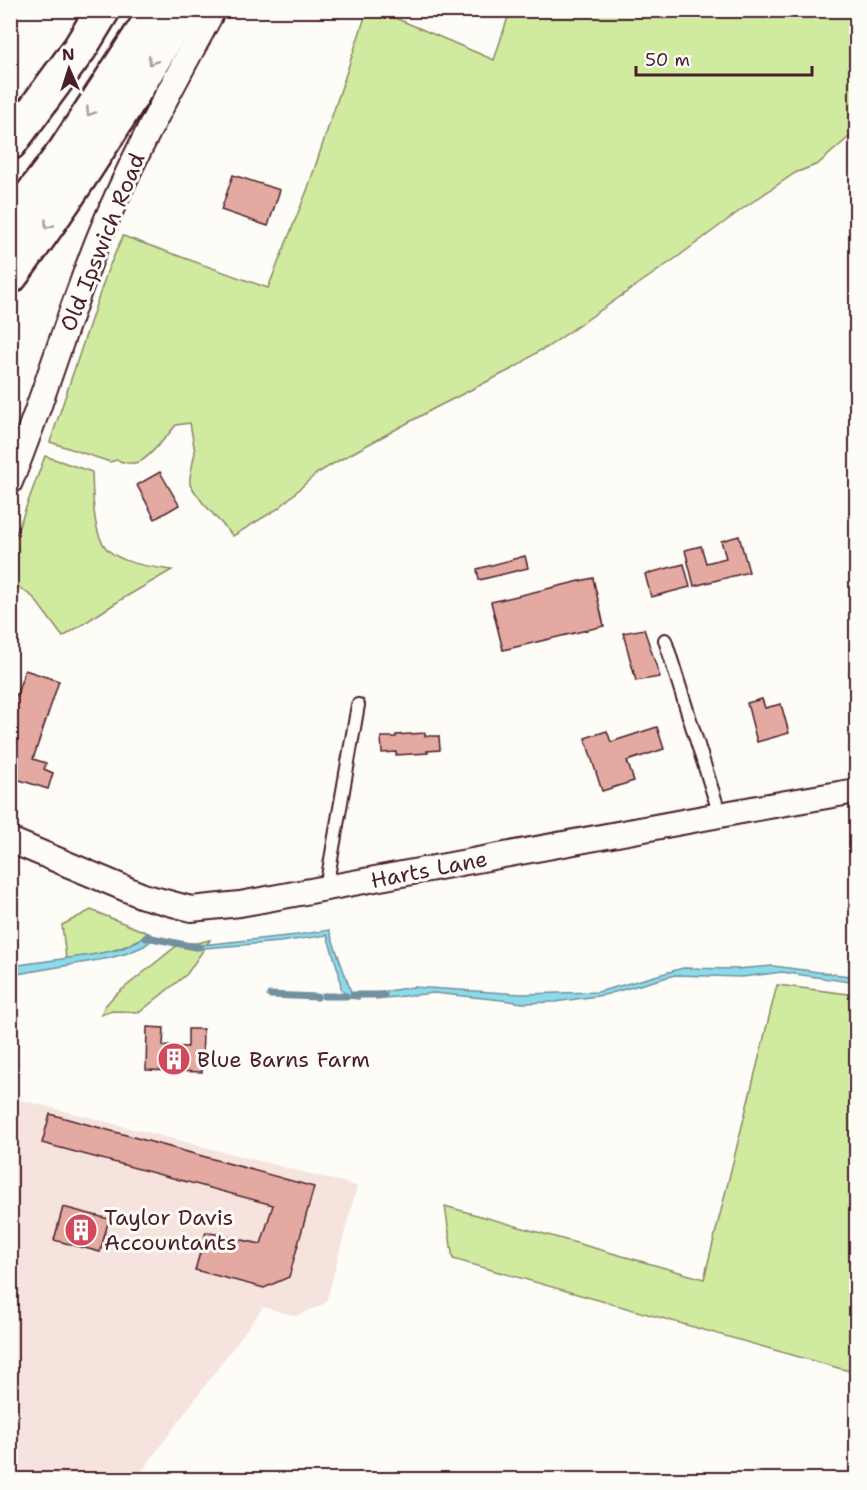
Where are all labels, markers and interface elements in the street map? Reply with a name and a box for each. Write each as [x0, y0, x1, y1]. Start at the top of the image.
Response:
north arrow [39, 39, 99, 99]
scale bar [636, 39, 812, 77]
text: N [61, 44, 75, 65]
text: 50 m [645, 48, 690, 72]
one-way arrow [148, 55, 159, 65]
one-way arrow [86, 106, 98, 116]
street label: Old Ipswich Road [53, 149, 152, 336]
one-way arrow [44, 219, 55, 230]
street label: Harts Lane [368, 844, 490, 895]
building icon: Blue Barns Farm [156, 1041, 192, 1077]
place label: Blue Barns Farm [197, 1045, 370, 1074]
place label: Taylor Davis Accountants [104, 1203, 237, 1257]
building icon: Taylor Davis Accountants [63, 1212, 99, 1248]

